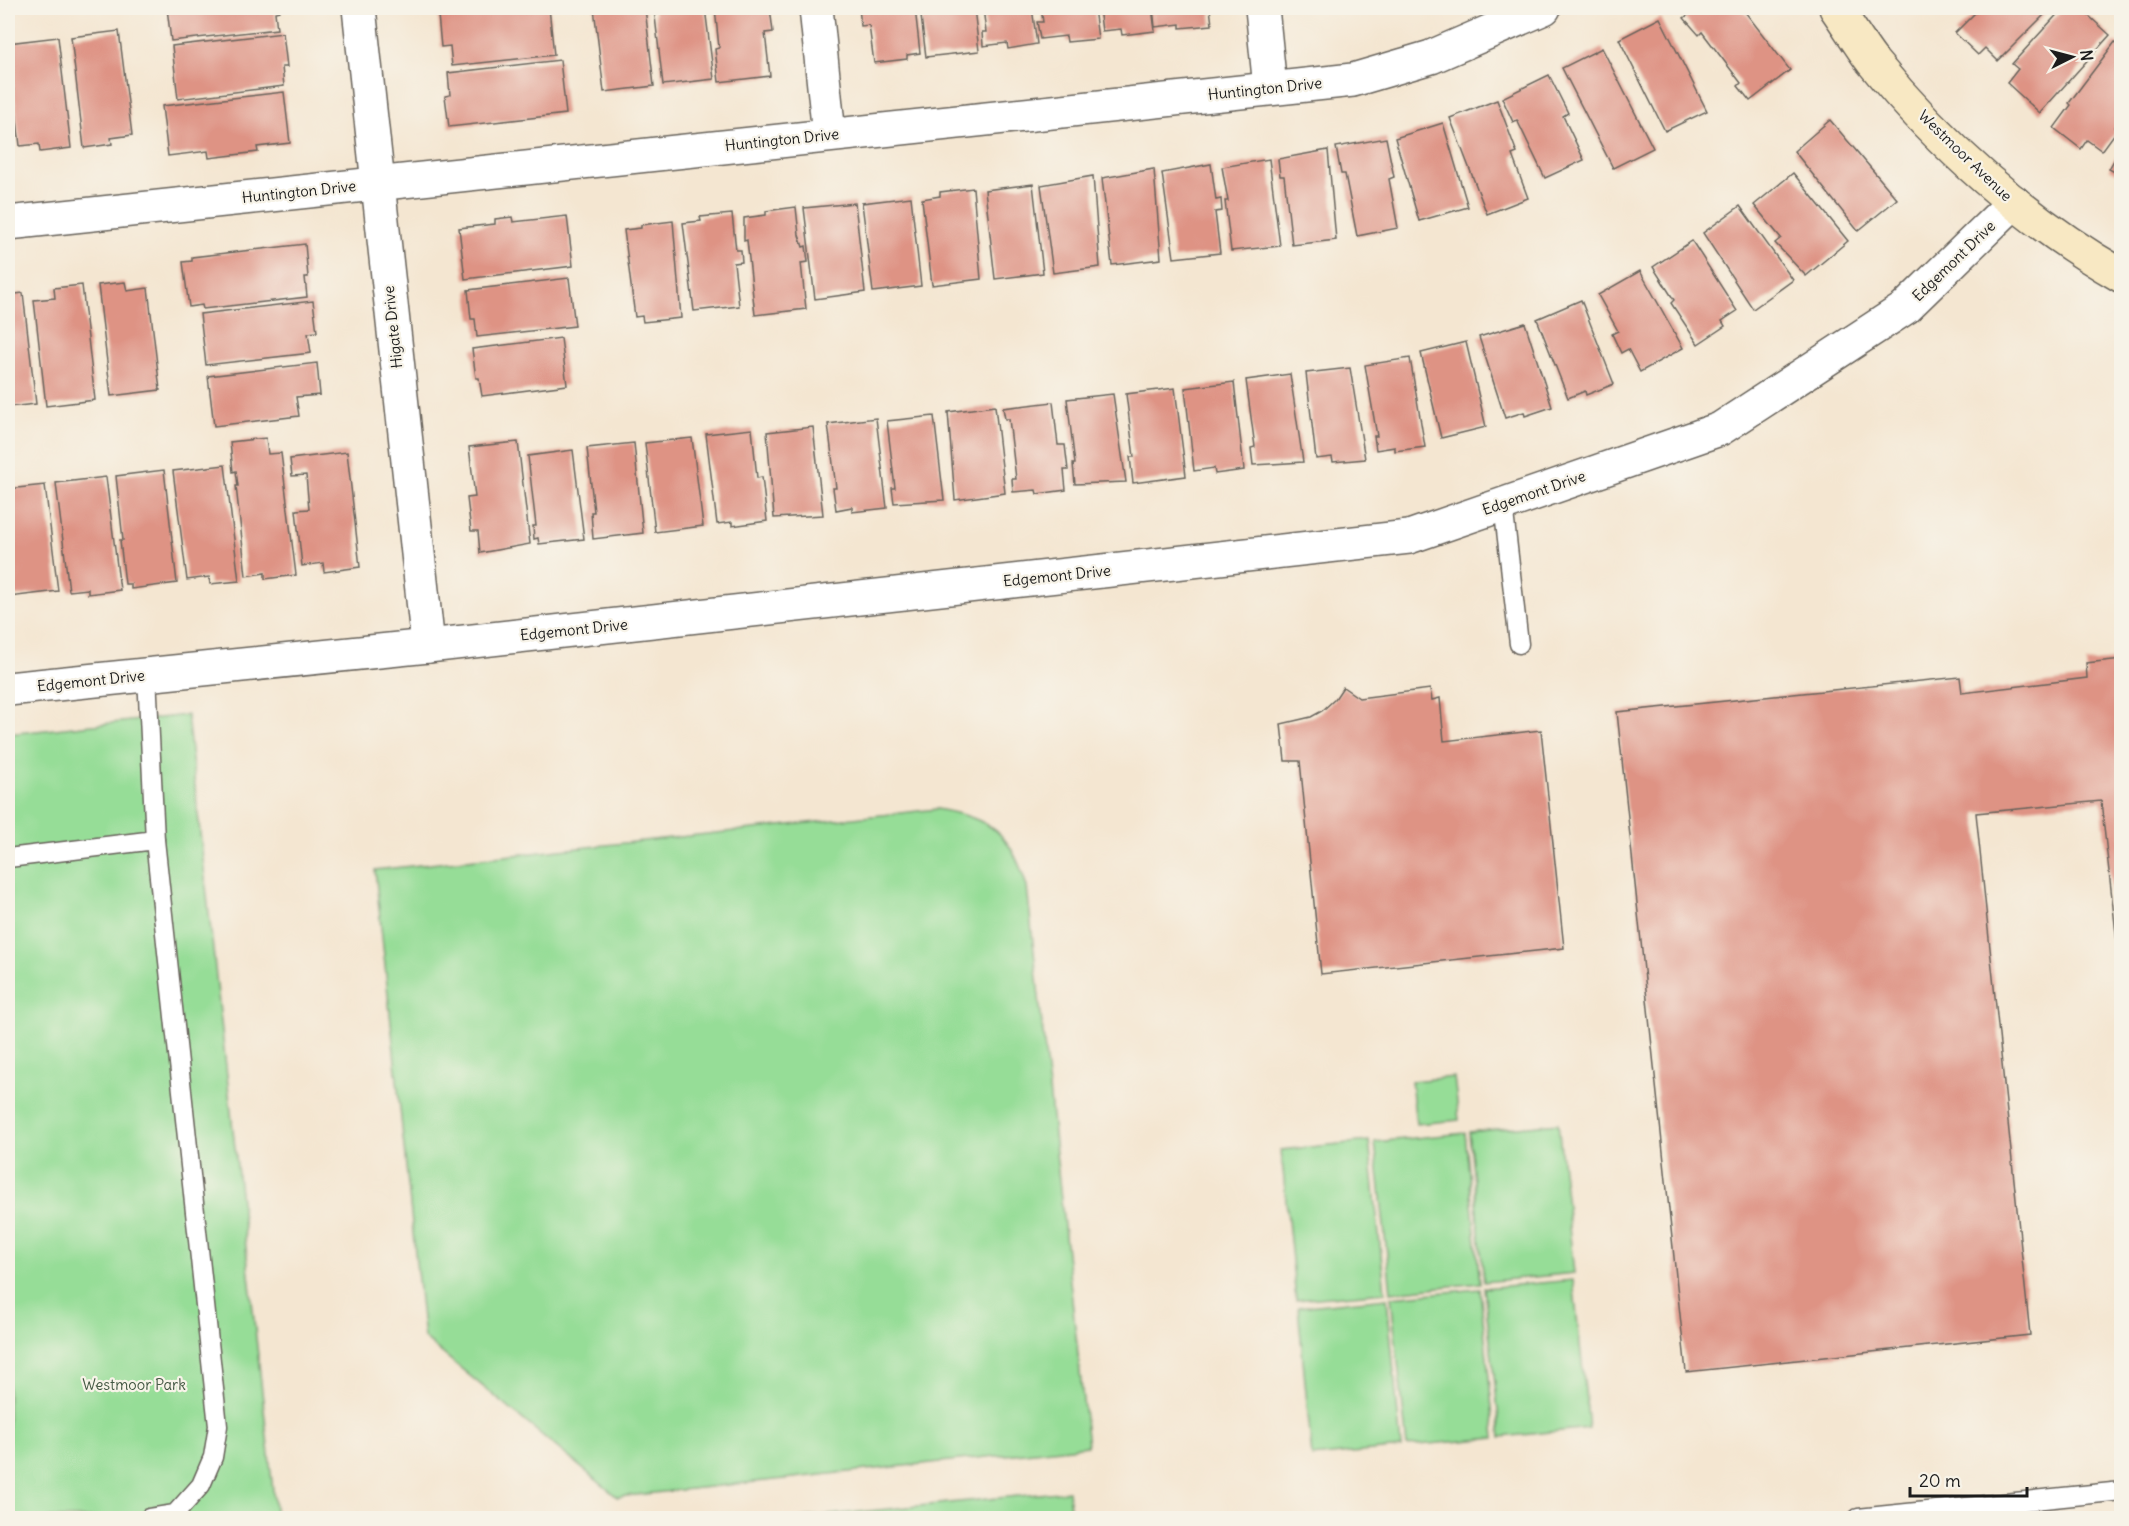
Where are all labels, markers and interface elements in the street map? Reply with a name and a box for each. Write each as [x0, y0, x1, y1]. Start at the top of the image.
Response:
north arrow [2042, 27, 2102, 87]
text: N [2076, 49, 2097, 62]
street label: Huntington Drive [1207, 73, 1323, 104]
street label: Westmoor Avenue [1914, 106, 2016, 205]
street label: Huntington Drive [724, 124, 840, 155]
street label: Huntington Drive [241, 176, 357, 207]
street label: Edgemont Drive [1908, 216, 1999, 305]
street label: Higate Drive [379, 285, 406, 369]
street label: Edgemont Drive [1480, 466, 1588, 519]
street label: Edgemont Drive [1002, 560, 1112, 591]
street label: Edgemont Drive [519, 614, 629, 645]
street label: Edgemont Drive [36, 665, 146, 696]
park label: Westmoor Park [82, 1375, 186, 1394]
scale bar [1910, 1460, 2027, 1498]
text: 20 m [1919, 1469, 1961, 1492]

